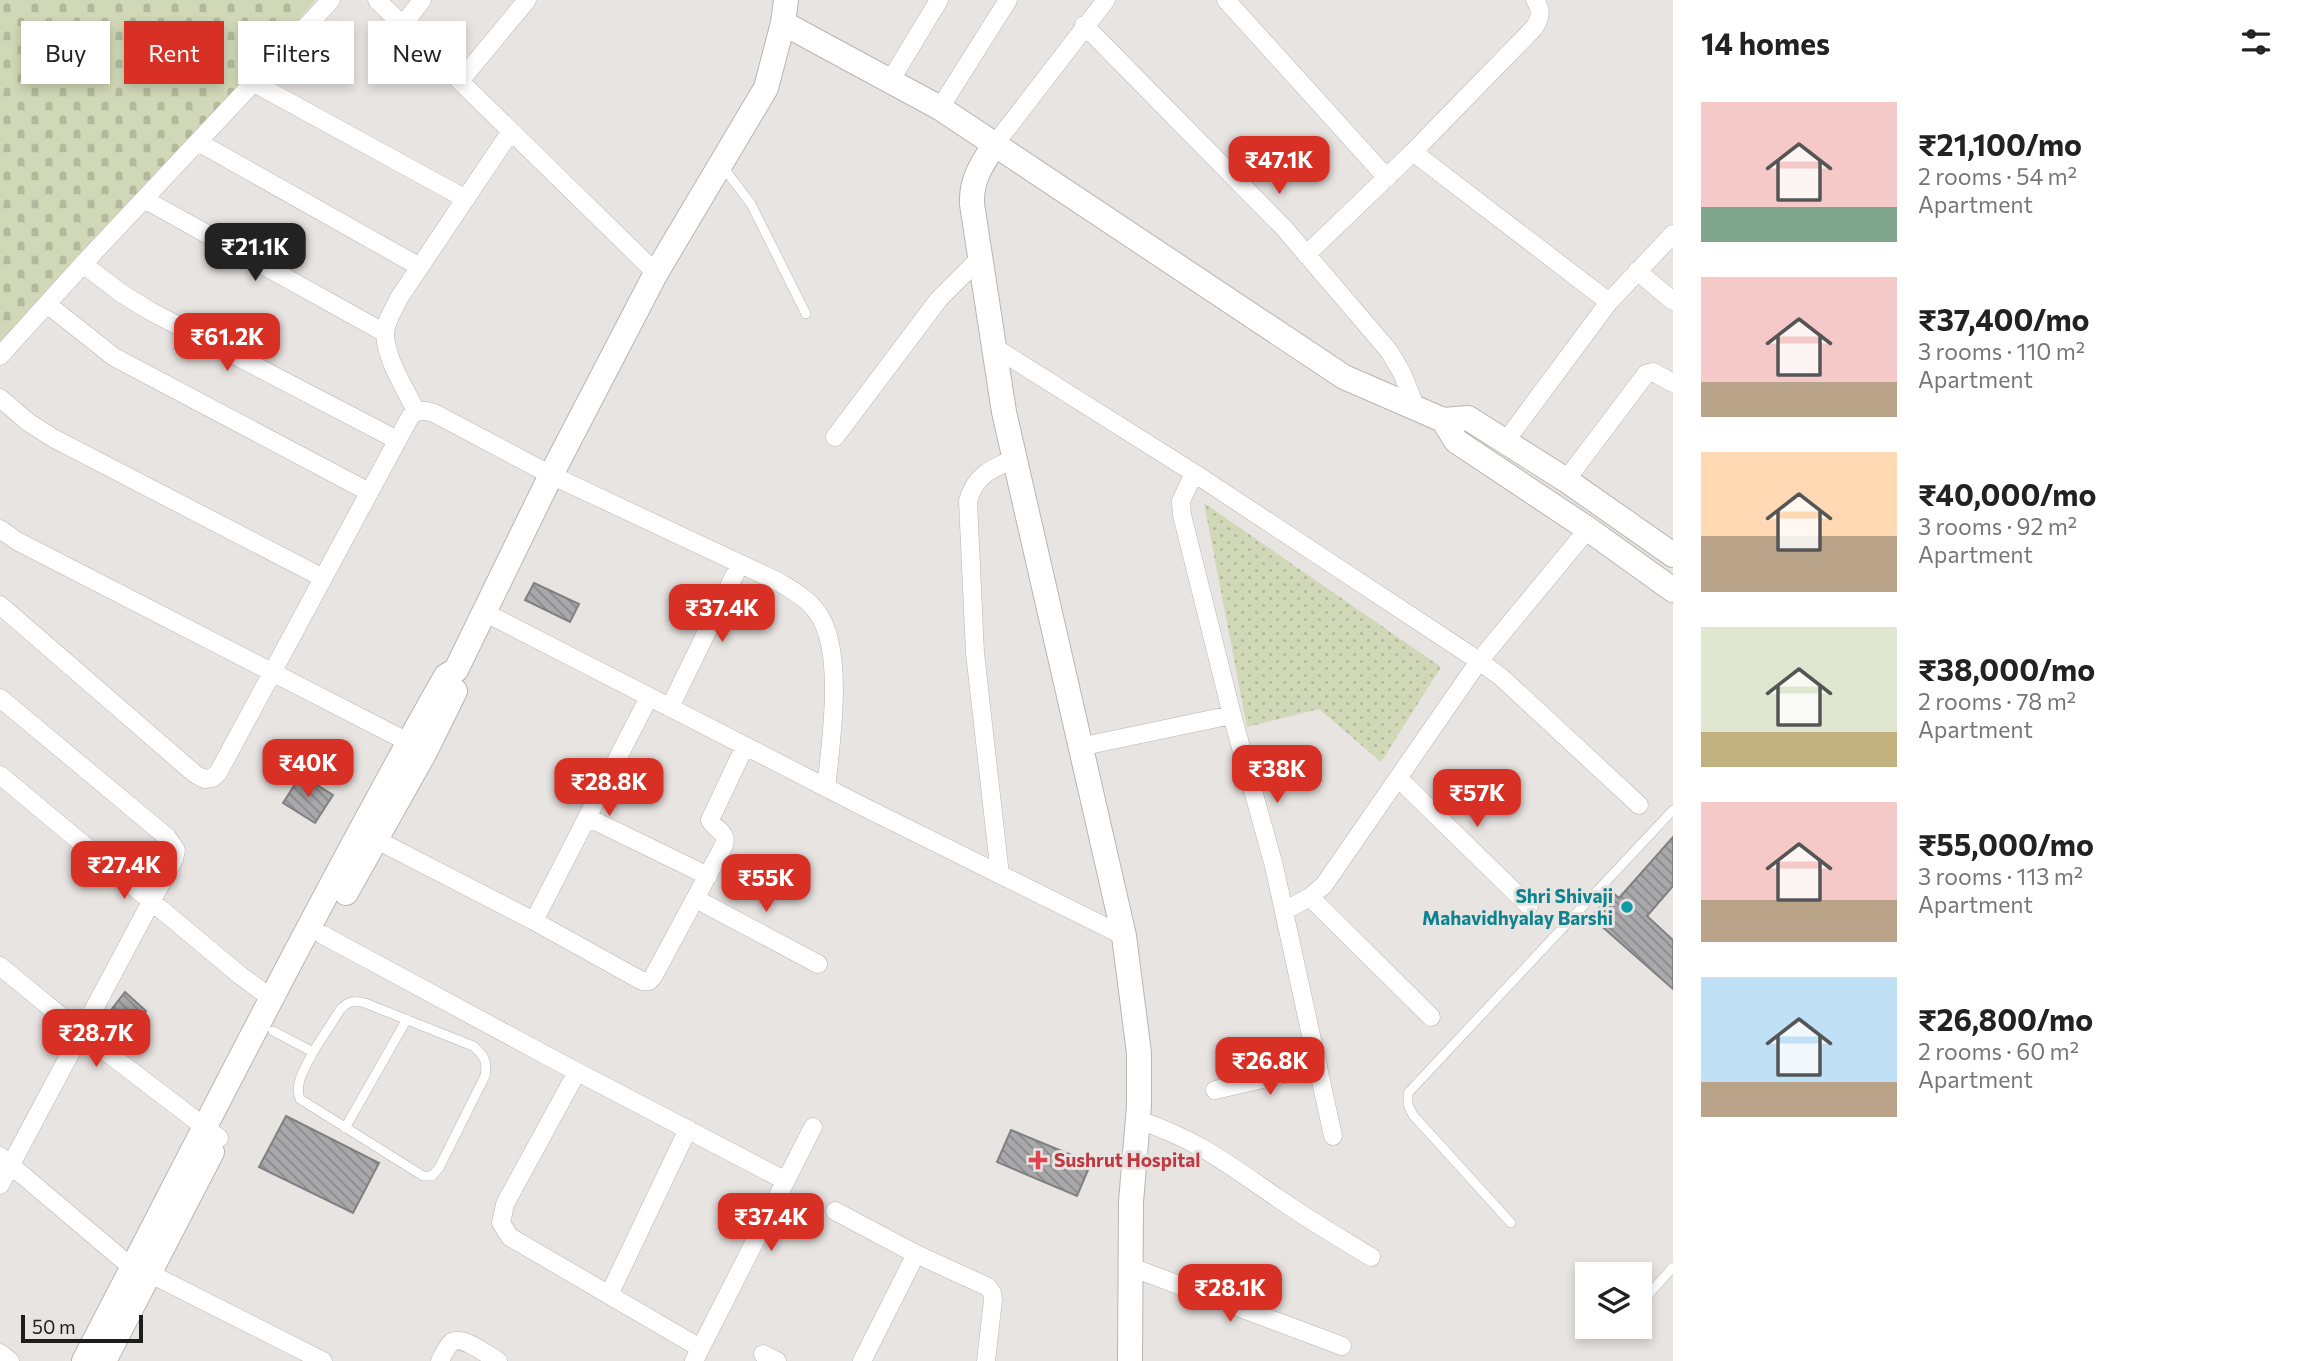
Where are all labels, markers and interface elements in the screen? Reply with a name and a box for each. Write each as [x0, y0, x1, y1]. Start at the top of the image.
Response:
chip: Buy [21, 21, 110, 84]
chip: Rent [124, 21, 224, 84]
chip: Filters [238, 21, 354, 84]
chip: New [368, 21, 466, 84]
icon: filters [2237, 23, 2275, 61]
text: 14 homes [1701, 24, 1830, 61]
text: ₹21,100/mo [1918, 125, 2082, 162]
icon: home [1757, 130, 1841, 214]
pin: ₹47.1K [1222, 136, 1336, 196]
text: ₹47.1K [1245, 145, 1313, 173]
text: 2 rooms · 54 m² [1918, 162, 2077, 190]
text: Apartment [1918, 190, 2033, 218]
pin: ₹21.1K [198, 224, 312, 283]
text: ₹21.1K [221, 232, 289, 260]
text: ₹37,400/mo [1918, 300, 2090, 337]
icon: home [1757, 305, 1841, 389]
pin: ₹61.2K [170, 314, 284, 373]
text: ₹61.2K [190, 322, 264, 350]
text: 3 rooms · 110 m² [1918, 337, 2085, 365]
text: Apartment [1918, 365, 2033, 393]
text: ₹40,000/mo [1918, 475, 2096, 512]
icon: home [1757, 480, 1841, 564]
text: 3 rooms · 92 m² [1918, 512, 2077, 540]
text: Apartment [1918, 540, 2033, 568]
pin: ₹37.4K [665, 584, 779, 644]
text: ₹37.4K [685, 593, 759, 621]
text: ₹38,000/mo [1918, 650, 2095, 687]
icon: home [1757, 655, 1841, 739]
text: 2 rooms · 78 m² [1918, 687, 2076, 715]
text: Apartment [1918, 715, 2033, 743]
pin: ₹40K [267, 740, 349, 799]
pin: ₹38K [1236, 746, 1318, 805]
text: ₹40K [279, 748, 337, 776]
text: ₹38K [1248, 754, 1306, 782]
pin: ₹28.8K [552, 758, 666, 818]
text: ₹28.8K [570, 767, 648, 795]
pin: ₹57K [1436, 770, 1518, 829]
text: ₹57K [1449, 778, 1505, 806]
text: ₹55,000/mo [1918, 825, 2094, 862]
icon: home [1757, 830, 1841, 914]
pin: ₹27.4K [67, 842, 181, 901]
text: ₹27.4K [87, 850, 161, 878]
pin: ₹55K [725, 855, 807, 914]
text: 3 rooms · 113 m² [1918, 862, 2083, 890]
text: ₹55K [738, 863, 794, 891]
place label: Shri Shivaji Mahavidhyalay Barshi [1422, 884, 1613, 929]
text: Apartment [1918, 890, 2033, 918]
marker: Shri Shivaji Mahavidhyalay Barshi [1619, 899, 1635, 915]
text: ₹26,800/mo [1918, 1000, 2093, 1037]
icon: home [1757, 1005, 1841, 1089]
pin: ₹28.7K [39, 1010, 153, 1069]
text: ₹28.7K [58, 1018, 134, 1046]
text: 2 rooms · 60 m² [1918, 1037, 2079, 1065]
pin: ₹26.8K [1213, 1038, 1327, 1097]
text: ₹26.8K [1231, 1046, 1309, 1074]
text: Apartment [1918, 1065, 2033, 1093]
place label: Sushrut Hospital [1054, 1148, 1200, 1171]
marker: Sushrut Hospital [1028, 1150, 1048, 1170]
pin: ₹37.4K [714, 1194, 828, 1253]
text: ₹37.4K [734, 1202, 808, 1230]
map controls [1575, 1262, 1652, 1339]
button: layers [1575, 1262, 1652, 1339]
pin: ₹28.1K [1173, 1264, 1287, 1324]
text: ₹28.1K [1194, 1273, 1266, 1301]
scale bar [21, 1312, 144, 1344]
text: 50 m [32, 1315, 76, 1338]

